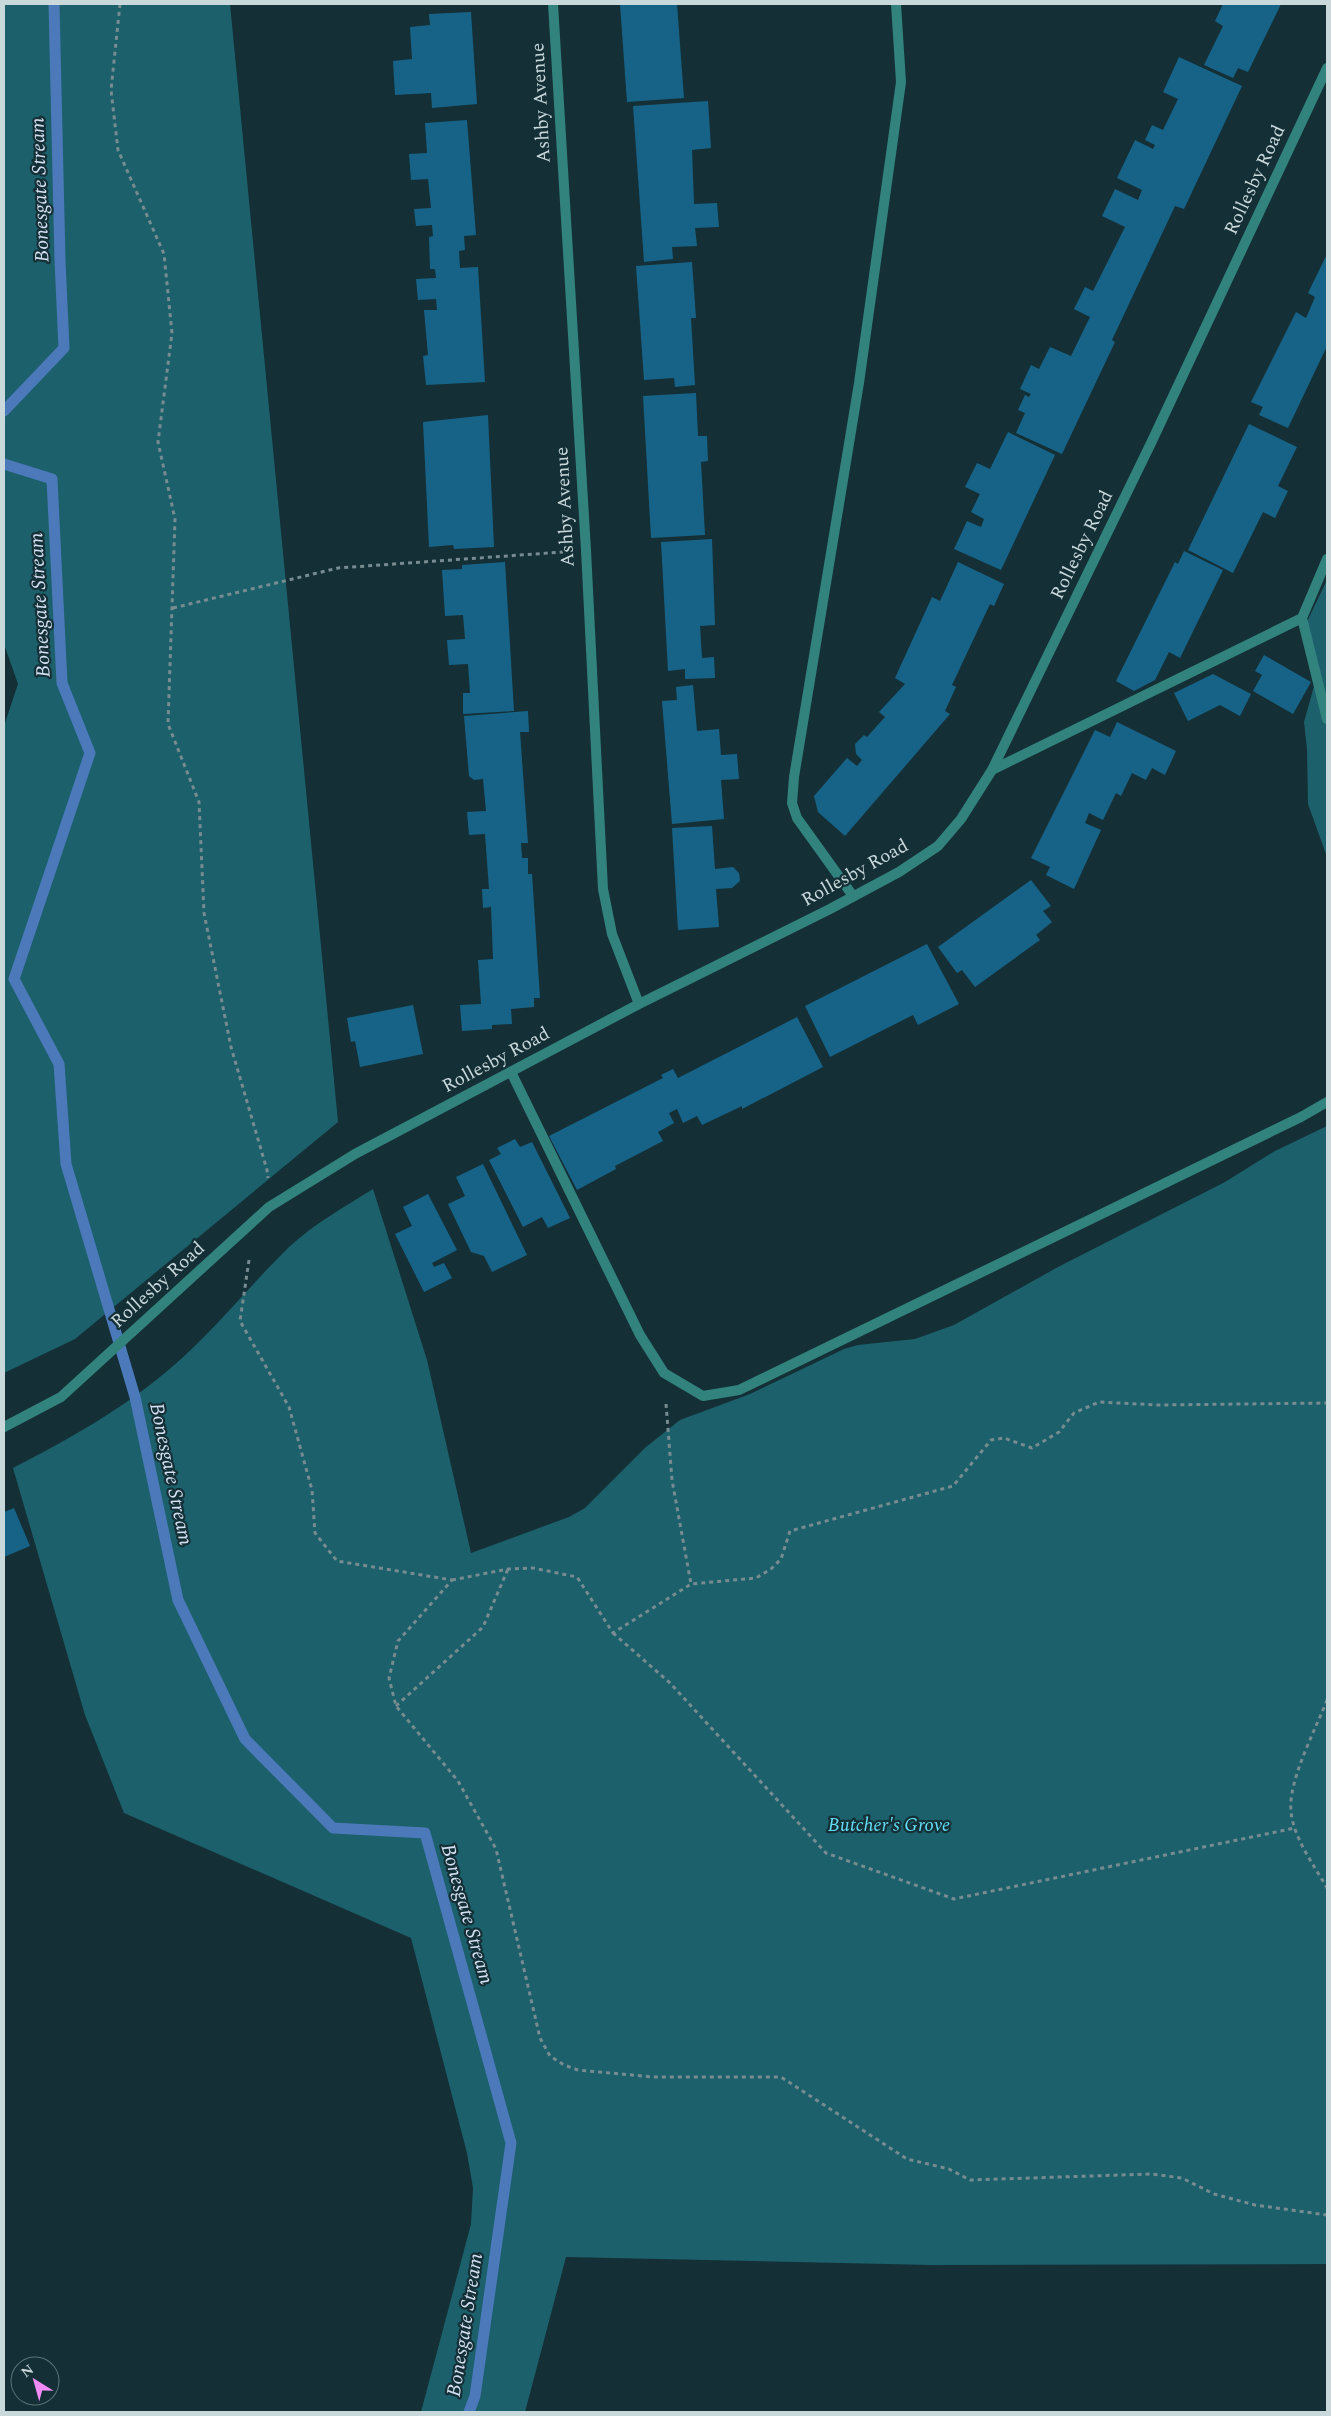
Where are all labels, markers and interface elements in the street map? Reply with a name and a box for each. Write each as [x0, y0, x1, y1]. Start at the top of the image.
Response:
street label: Ashby Avenue [523, 42, 559, 164]
water label: Bonesgate Stream [22, 116, 58, 263]
street label: Rollesby Road [1217, 120, 1293, 240]
street label: Ashby Avenue [547, 446, 583, 568]
street label: Rollesby Road [1043, 485, 1121, 605]
water label: Bonesgate Stream [21, 531, 59, 678]
street label: Rollesby Road [796, 832, 914, 914]
street label: Rollesby Road [437, 1019, 555, 1101]
street label: Rollesby Road [104, 1235, 212, 1335]
water label: Bonesgate Stream [141, 1400, 201, 1549]
park label: Butcher's Grove [828, 1811, 950, 1840]
water label: Bonesgate Stream [433, 1840, 502, 1988]
water label: Bonesgate Stream [439, 2250, 491, 2399]
north arrow [10, 2356, 60, 2406]
text: N [17, 2359, 38, 2383]

